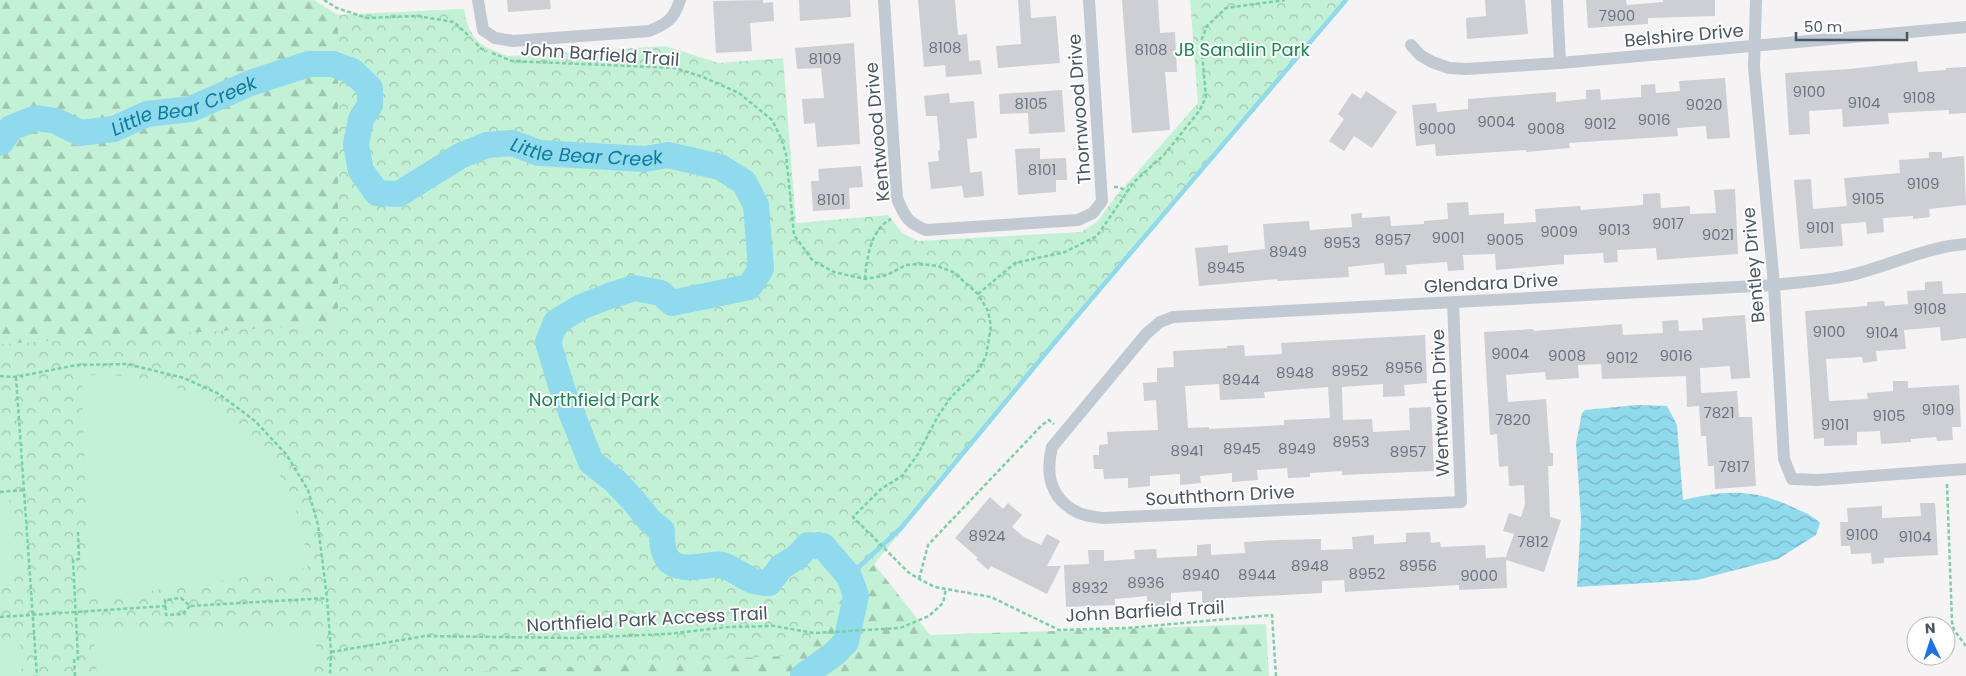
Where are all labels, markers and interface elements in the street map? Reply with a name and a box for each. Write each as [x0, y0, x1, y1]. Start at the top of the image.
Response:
house number: 7900 [1599, 5, 1635, 26]
scale bar [1796, 10, 1907, 42]
text: 50 m [1804, 16, 1842, 37]
street label: Belshire Drive [1623, 17, 1745, 53]
street label: Thornwood Drive [1061, 33, 1097, 185]
street label: John Barfield Trail [520, 36, 680, 72]
house number: 8108 [928, 37, 962, 58]
park label: JB Sandlin Park [1174, 37, 1311, 62]
house number: 8108 [1134, 39, 1168, 60]
house number: 8109 [808, 48, 842, 69]
street label: Kentwood Drive [858, 61, 896, 203]
water label: Little Bear Creek [106, 68, 262, 142]
house number: 9100 [1792, 81, 1826, 102]
house number: 9108 [1902, 87, 1936, 108]
house number: 9104 [1847, 92, 1881, 113]
house number: 8105 [1014, 93, 1048, 114]
house number: 9020 [1686, 94, 1722, 115]
house number: 9016 [1637, 109, 1671, 130]
house number: 9004 [1477, 111, 1515, 132]
house number: 9012 [1584, 113, 1616, 134]
house number: 9000 [1418, 118, 1456, 139]
house number: 9008 [1527, 118, 1565, 139]
water label: Little Bear Creek [507, 130, 666, 173]
house number: 8101 [1028, 159, 1056, 180]
house number: 9109 [1906, 173, 1940, 194]
house number: 9105 [1851, 188, 1885, 209]
house number: 8101 [817, 189, 845, 210]
street label: Bentley Drive [1735, 206, 1771, 324]
house number: 9017 [1652, 213, 1684, 234]
house number: 9101 [1806, 217, 1834, 238]
house number: 9013 [1598, 219, 1630, 240]
house number: 9009 [1540, 221, 1578, 242]
house number: 9021 [1702, 224, 1734, 245]
house number: 9001 [1431, 227, 1465, 248]
house number: 8957 [1375, 229, 1411, 250]
house number: 9005 [1486, 229, 1524, 250]
house number: 8953 [1323, 232, 1361, 253]
house number: 8949 [1269, 241, 1307, 262]
house number: 8945 [1207, 257, 1245, 278]
street label: Glendara Drive [1423, 267, 1559, 299]
house number: 9108 [1913, 298, 1947, 319]
house number: 9100 [1812, 321, 1846, 342]
house number: 9104 [1865, 322, 1899, 343]
street label: Wentworth Drive [1425, 329, 1455, 477]
house number: 9004 [1491, 343, 1529, 364]
house number: 9008 [1548, 345, 1586, 366]
house number: 9016 [1659, 345, 1693, 366]
house number: 9012 [1606, 347, 1638, 368]
house number: 8956 [1385, 357, 1423, 378]
house number: 8952 [1332, 360, 1368, 381]
house number: 8948 [1276, 362, 1314, 383]
house number: 8944 [1222, 369, 1260, 390]
park label: Northfield Park [529, 387, 660, 412]
house number: 9109 [1921, 399, 1955, 420]
house number: 7821 [1703, 402, 1735, 423]
house number: 9105 [1872, 405, 1906, 426]
house number: 7820 [1495, 409, 1531, 430]
house number: 9101 [1821, 414, 1849, 435]
house number: 8953 [1332, 431, 1370, 452]
house number: 8945 [1223, 438, 1261, 459]
house number: 8949 [1278, 438, 1316, 459]
house number: 8941 [1170, 440, 1204, 461]
house number: 8957 [1390, 441, 1426, 462]
house number: 7817 [1719, 456, 1749, 477]
street label: Souththorn Drive [1145, 479, 1295, 511]
house number: 9100 [1845, 524, 1879, 545]
house number: 8924 [969, 525, 1005, 546]
house number: 9104 [1898, 526, 1932, 547]
house number: 7812 [1517, 531, 1549, 552]
house number: 8948 [1291, 555, 1329, 576]
house number: 8956 [1399, 555, 1437, 576]
house number: 8952 [1349, 563, 1385, 584]
house number: 8940 [1182, 564, 1220, 585]
house number: 8944 [1238, 564, 1276, 585]
house number: 9000 [1460, 565, 1498, 586]
house number: 8936 [1127, 572, 1165, 593]
house number: 8932 [1072, 577, 1108, 598]
street label: John Barfield Trail [1065, 594, 1225, 628]
street label: Northfield Park Access Trail [526, 600, 768, 638]
north arrow [1906, 616, 1956, 666]
text: N [1924, 618, 1936, 638]

